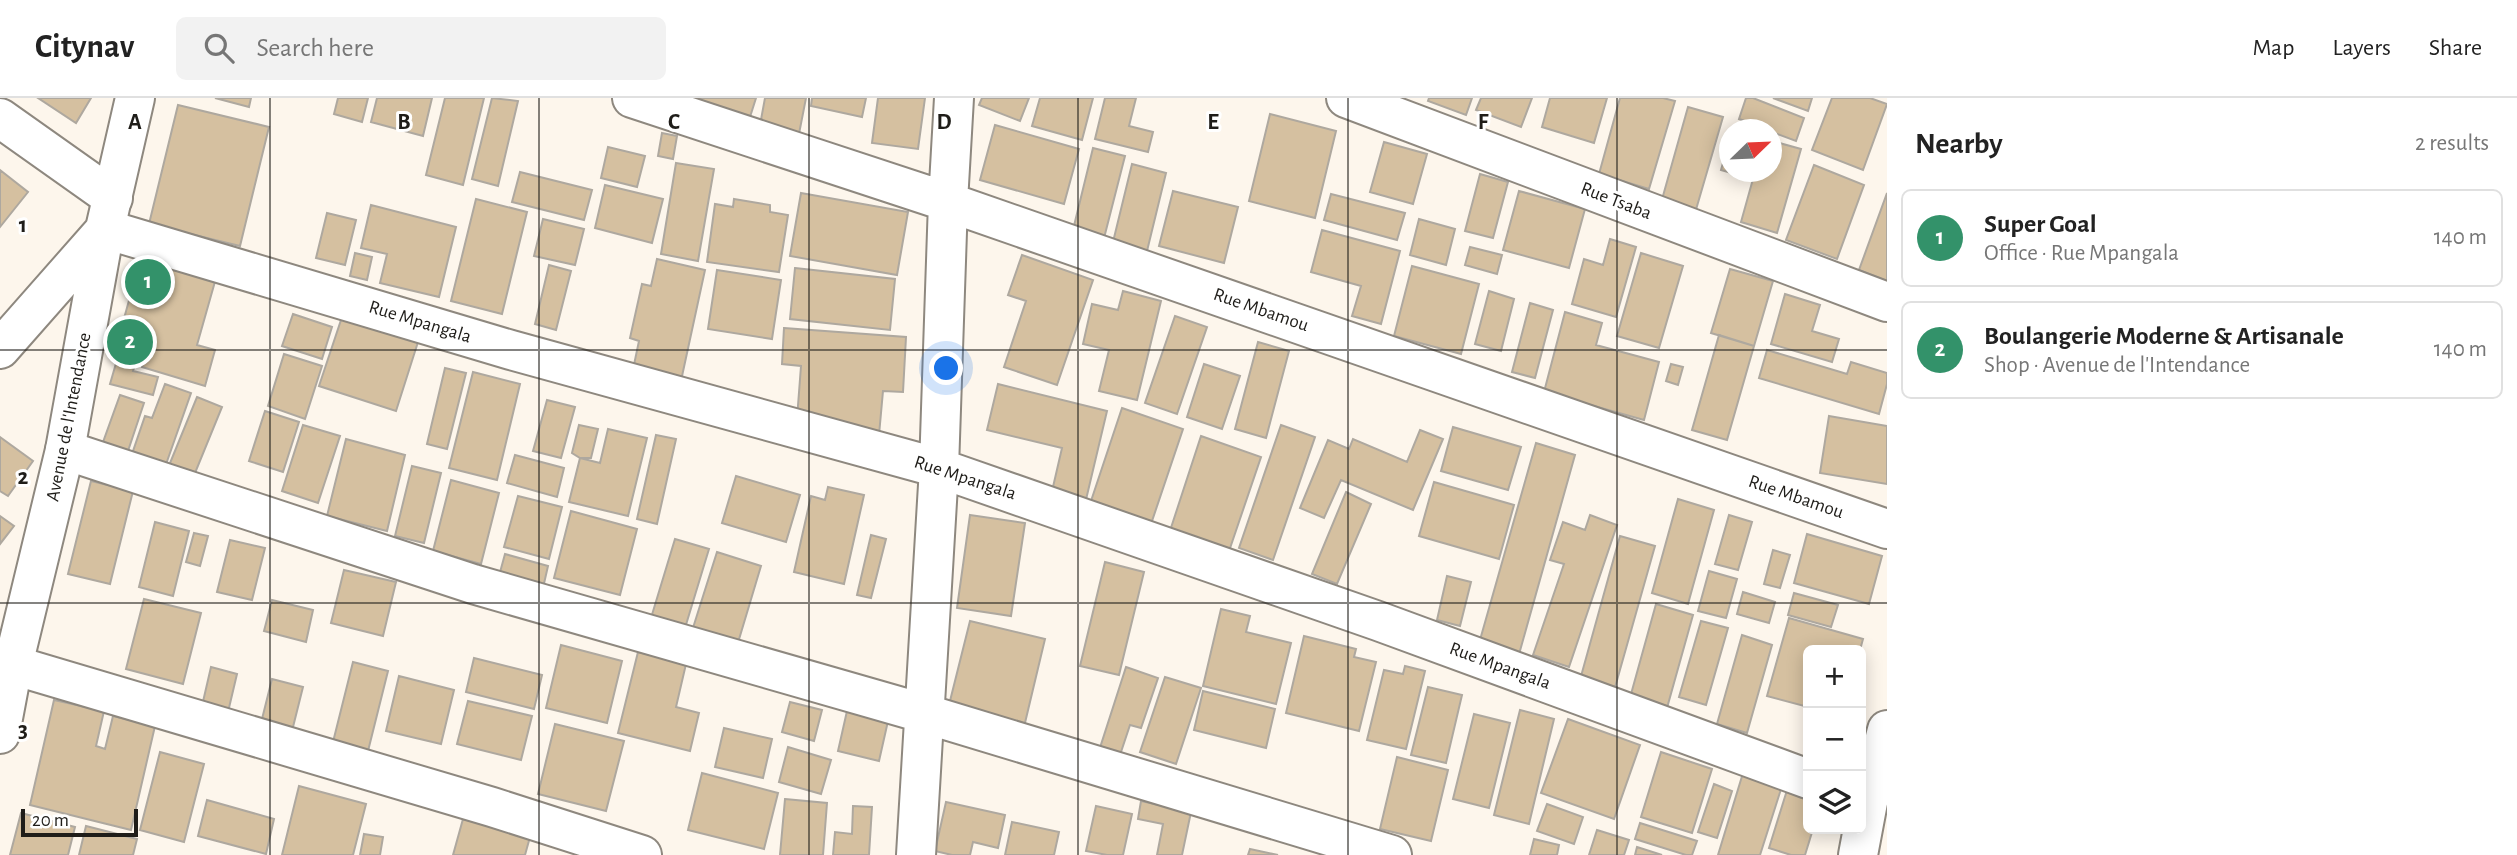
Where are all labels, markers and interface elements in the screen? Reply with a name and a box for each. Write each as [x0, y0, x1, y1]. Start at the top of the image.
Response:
search box [176, 17, 666, 80]
icon: search [200, 29, 238, 67]
text: Citynav [35, 31, 134, 64]
text: Search here [256, 35, 374, 61]
text: Map [2252, 36, 2294, 60]
text: Layers [2332, 36, 2391, 60]
text: Share [2429, 36, 2482, 60]
text: A [128, 111, 142, 134]
text: B [397, 111, 411, 134]
text: C [668, 111, 680, 134]
text: D [936, 111, 952, 134]
text: E [1207, 111, 1219, 134]
text: F [1478, 111, 1489, 134]
north arrow [1719, 119, 1782, 182]
text: Nearby [1915, 129, 2003, 159]
text: 2 results [2415, 132, 2489, 155]
street label: Rue Tsaba [1578, 179, 1654, 223]
text: Super Goal [1984, 211, 2097, 237]
text: 1 [19, 214, 27, 237]
text: 1 [1936, 226, 1944, 249]
text: 140 m [2434, 226, 2487, 249]
text: Office · Rue Mpangala [1984, 242, 2179, 265]
pin: 1 [125, 256, 171, 308]
street label: Rue Mbamou [1211, 285, 1311, 335]
street label: Rue Mpangala [367, 297, 474, 347]
pin: 2 [107, 316, 153, 368]
text: Boulangerie Moderne & Artisanale [1984, 323, 2344, 349]
street label: Avenue de l'Intendance [43, 331, 95, 503]
text: 2 [1935, 338, 1945, 361]
text: 140 m [2434, 338, 2487, 361]
your location [929, 351, 963, 385]
text: Shop · Avenue de l'Intendance [1984, 354, 2250, 377]
street label: Rue Mpangala [912, 453, 1019, 503]
text: 2 [18, 466, 29, 489]
street label: Rue Mbamou [1746, 472, 1846, 522]
street label: Rue Mpangala [1447, 639, 1553, 693]
map controls [1803, 645, 1866, 834]
button: + [1803, 645, 1866, 708]
button: − [1803, 708, 1866, 771]
text: 3 [18, 719, 28, 742]
button: layers [1803, 771, 1866, 834]
scale bar [21, 806, 138, 838]
text: 20 m [32, 811, 69, 830]

